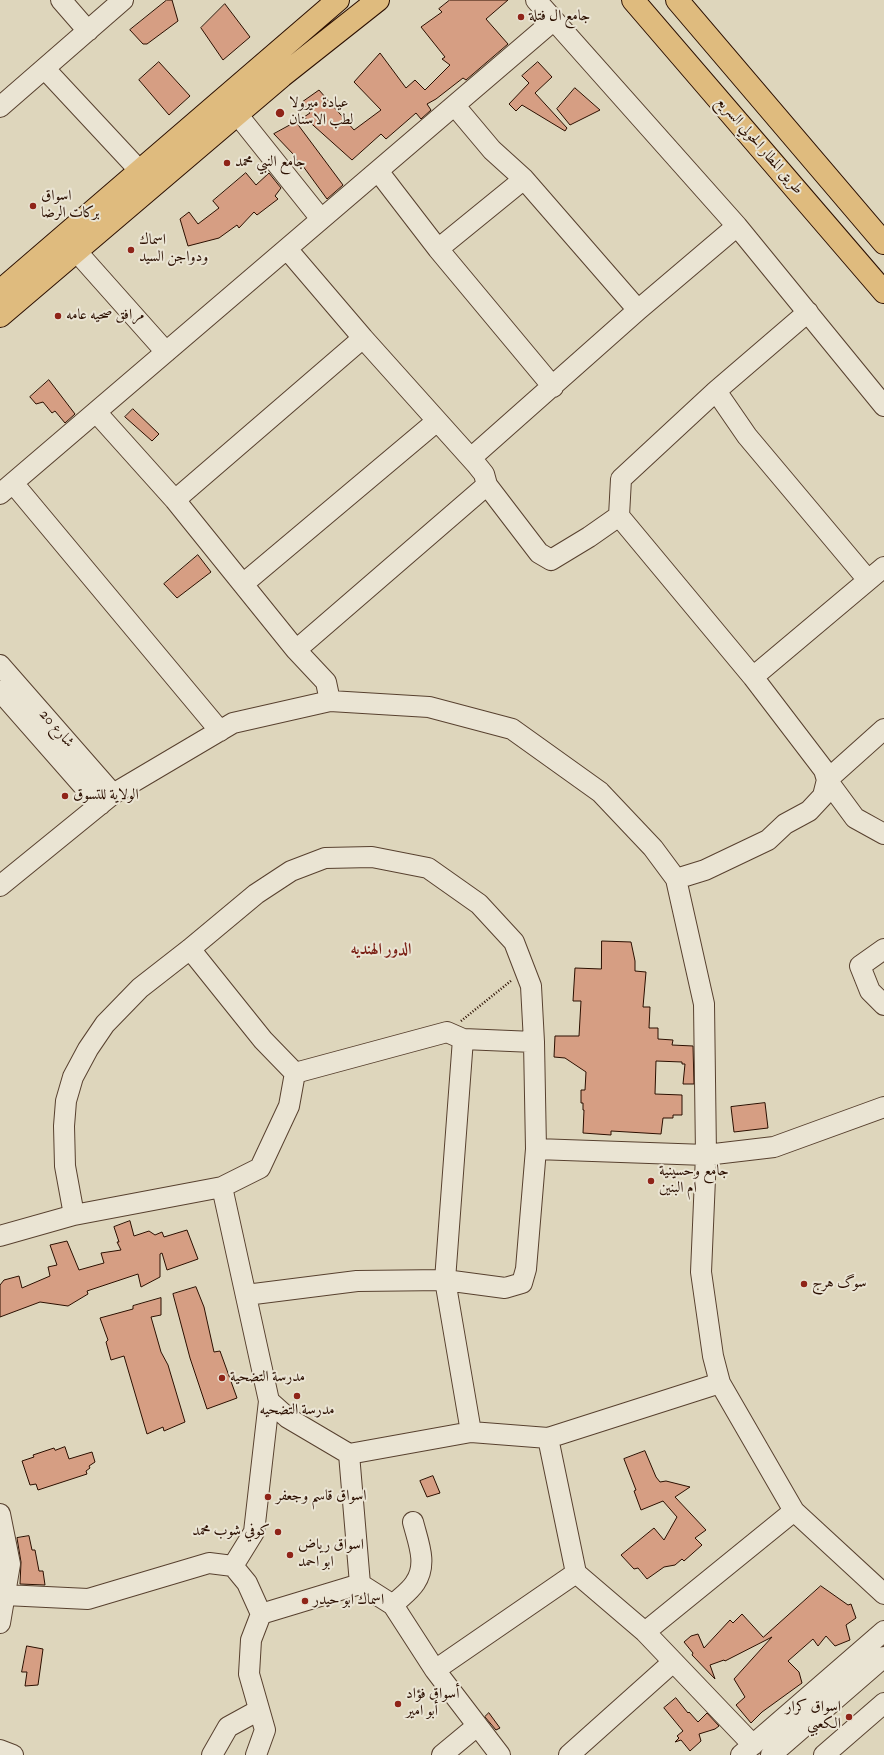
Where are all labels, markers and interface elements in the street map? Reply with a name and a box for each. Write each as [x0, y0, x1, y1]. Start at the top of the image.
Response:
place label: جامع ال فتلة [529, 8, 590, 26]
marker: جامع ال فتلة [516, 12, 526, 22]
street label: طريق المطار الحولي السريع [712, 93, 806, 199]
place label: عيادة ميرولا لطب الاسنان [289, 95, 353, 130]
marker: عيادة ميرولا لطب الاسنان [274, 107, 286, 119]
place label: جامع النبي محمد [235, 154, 306, 172]
marker: جامع النبي محمد [222, 158, 232, 168]
place label: اسواق بركات الرضا [41, 188, 99, 223]
marker: اسواق بركات الرضا [28, 201, 38, 211]
place label: اسماك ودواجن السيد [139, 232, 208, 267]
marker: اسماك ودواجن السيد [126, 245, 136, 255]
place label: مرافق صحيه عامه [66, 307, 144, 325]
marker: مرافق صحيه عامه [53, 311, 63, 321]
street label: شارع 20 [35, 706, 77, 752]
place label: الولاية للتسوق [73, 787, 139, 805]
marker: الولاية للتسوق [60, 791, 70, 801]
district label: الدور الهنديه [350, 941, 412, 961]
place label: جامع وحسينية ام البنين [659, 1163, 729, 1198]
marker: جامع وحسينية ام البنين [646, 1176, 656, 1186]
place label: سوگ هرج [812, 1275, 867, 1293]
marker: سوگ هرج [799, 1279, 809, 1289]
place label: مدرسة التضحية [230, 1369, 305, 1387]
marker: مدرسة التضحية [217, 1373, 227, 1383]
marker: مدرسة التضحيه [292, 1391, 302, 1401]
place label: مدرسة التضحيه [259, 1402, 335, 1420]
place label: اسواق قاسم وجعفر [276, 1488, 366, 1506]
marker: اسواق قاسم وجعفر [263, 1492, 273, 1502]
place label: كوفي شوب محمد [192, 1523, 270, 1541]
marker: كوفي شوب محمد [273, 1527, 283, 1537]
place label: اسواق رياض ابو احمد [298, 1537, 364, 1572]
marker: اسواق رياض ابو احمد [285, 1550, 295, 1560]
place label: اسماك ابو حيدر [313, 1592, 384, 1610]
marker: اسماك ابو حيدر [300, 1596, 310, 1606]
place label: أسواق فؤاد أبو امير [406, 1686, 460, 1721]
marker: أسواق فؤاد أبو امير [393, 1699, 403, 1709]
place label: اسواق كرار الكعبي [785, 1699, 841, 1734]
marker: اسواق كرار الكعبي [844, 1712, 854, 1722]

